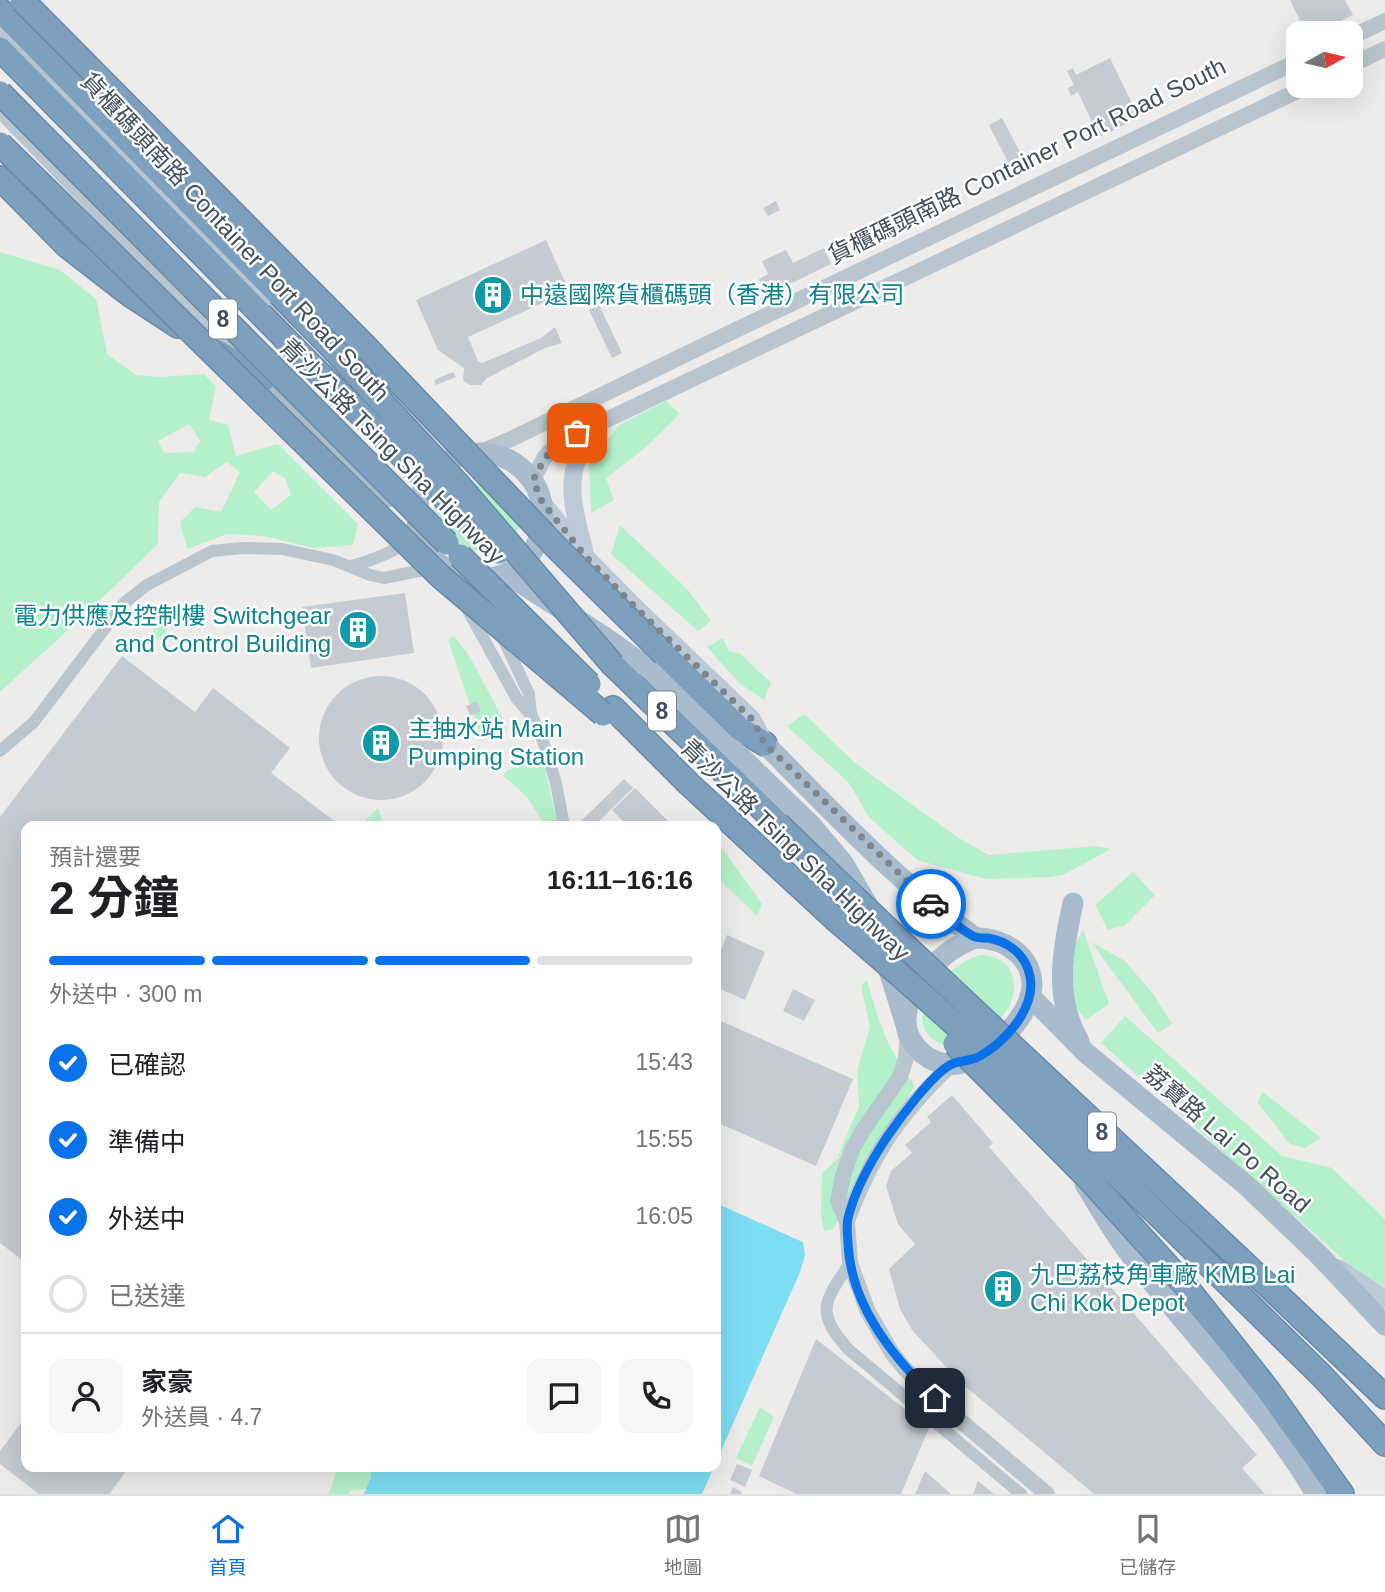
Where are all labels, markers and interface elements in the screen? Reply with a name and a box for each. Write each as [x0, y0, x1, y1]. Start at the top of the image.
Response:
north arrow [1286, 21, 1363, 98]
map controls [1286, 21, 1363, 98]
street label: 貨櫃碼頭南路 Container Port Road South [824, 52, 1230, 269]
street label: 貨櫃碼頭南路 Container Port Road South [76, 67, 395, 406]
building icon: 中遠國際貨櫃碼頭（香港）有限公司 [472, 274, 514, 316]
place label: 中遠國際貨櫃碼頭（香港）有限公司 [520, 281, 904, 308]
road number: 8 [209, 300, 237, 338]
street label: 青沙公路 Tsing Sha Highway [274, 333, 510, 569]
pin [547, 403, 607, 463]
icon: bag [558, 414, 596, 452]
place label: 電力供應及控制樓 Switchgear and Control Building [14, 602, 331, 657]
building icon: 電力供應及控制樓 Switchgear and Control Building [337, 609, 379, 651]
road number: 8 [648, 692, 676, 730]
place label: 主抽水站 Main Pumping Station [408, 715, 584, 770]
building icon: 主抽水站 Main Pumping Station [360, 722, 402, 764]
street label: 青沙公路 Tsing Sha Highway [676, 733, 915, 966]
text: 預計還要 [49, 844, 141, 870]
text: 16:11–16:16 [547, 865, 693, 895]
courier [896, 869, 966, 939]
text: 2 分鐘 [49, 872, 179, 924]
icon: car [912, 885, 950, 923]
text: 外送中 · 300 m [49, 981, 202, 1007]
icon: check [49, 1044, 87, 1082]
text: 15:43 [635, 1049, 693, 1075]
text: 已確認 [108, 1050, 186, 1080]
street label: 荔寶路 Lai Po Road [1139, 1059, 1316, 1218]
road number: 8 [1088, 1112, 1116, 1152]
icon: check [49, 1121, 87, 1159]
text: 15:55 [635, 1126, 693, 1152]
text: 準備中 [108, 1127, 186, 1157]
icon: check [49, 1198, 87, 1236]
text: 16:05 [635, 1203, 693, 1229]
text: 外送中 [108, 1204, 186, 1234]
place label: 九巴荔枝角車廠 KMB Lai Chi Kok Depot [1030, 1261, 1295, 1316]
building icon: 九巴荔枝角車廠 KMB Lai Chi Kok Depot [982, 1268, 1024, 1310]
text: 已送達 [108, 1281, 186, 1311]
button: person [49, 1359, 123, 1433]
button: chat [527, 1359, 601, 1433]
button: phone [619, 1359, 693, 1433]
text: 家豪 [141, 1367, 193, 1397]
pin [905, 1368, 965, 1428]
icon: home [916, 1379, 954, 1417]
text: 外送員 · 4.7 [141, 1404, 262, 1430]
tab: 首頁 [209, 1510, 247, 1579]
tab: 地圖 [664, 1510, 702, 1579]
tab: 已儲存 [1119, 1510, 1176, 1579]

